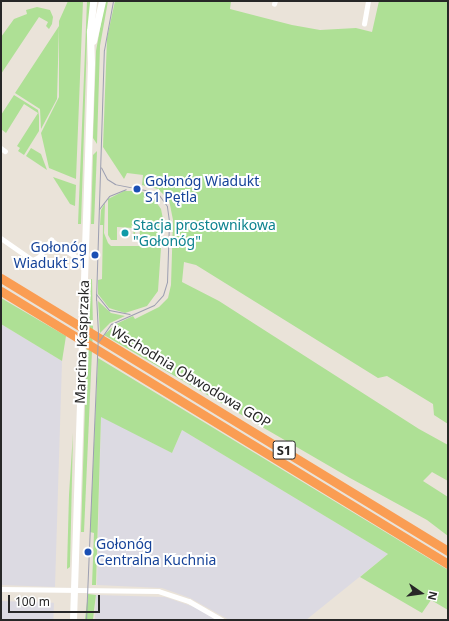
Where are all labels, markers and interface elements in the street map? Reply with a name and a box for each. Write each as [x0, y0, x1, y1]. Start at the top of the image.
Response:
place label: Gołonóg Wiadukt S1 Pętla [145, 173, 259, 206]
marker: Gołonóg Wiadukt S1 Pętla [132, 184, 142, 194]
place label: Stacja prostownikowa "Gołonóg" [133, 217, 276, 250]
marker: Stacja prostownikowa "Gołonóg" [120, 228, 130, 238]
place label: Gołonóg Wiadukt S1 [13, 239, 87, 272]
marker: Gołonóg Wiadukt S1 [90, 250, 100, 260]
street label: Marcina Kasprzaka [71, 280, 93, 404]
street label: Wschodnia Obwodowa GOP [108, 323, 274, 431]
road number: S1 [272, 439, 296, 461]
place label: Gołonóg Centralna Kuchnia [96, 536, 216, 568]
marker: Gołonóg Centralna Kuchnia [83, 547, 93, 557]
north arrow [401, 573, 441, 613]
scale bar [10, 587, 102, 613]
text: N [425, 590, 441, 602]
text: 100 m [15, 593, 50, 610]

